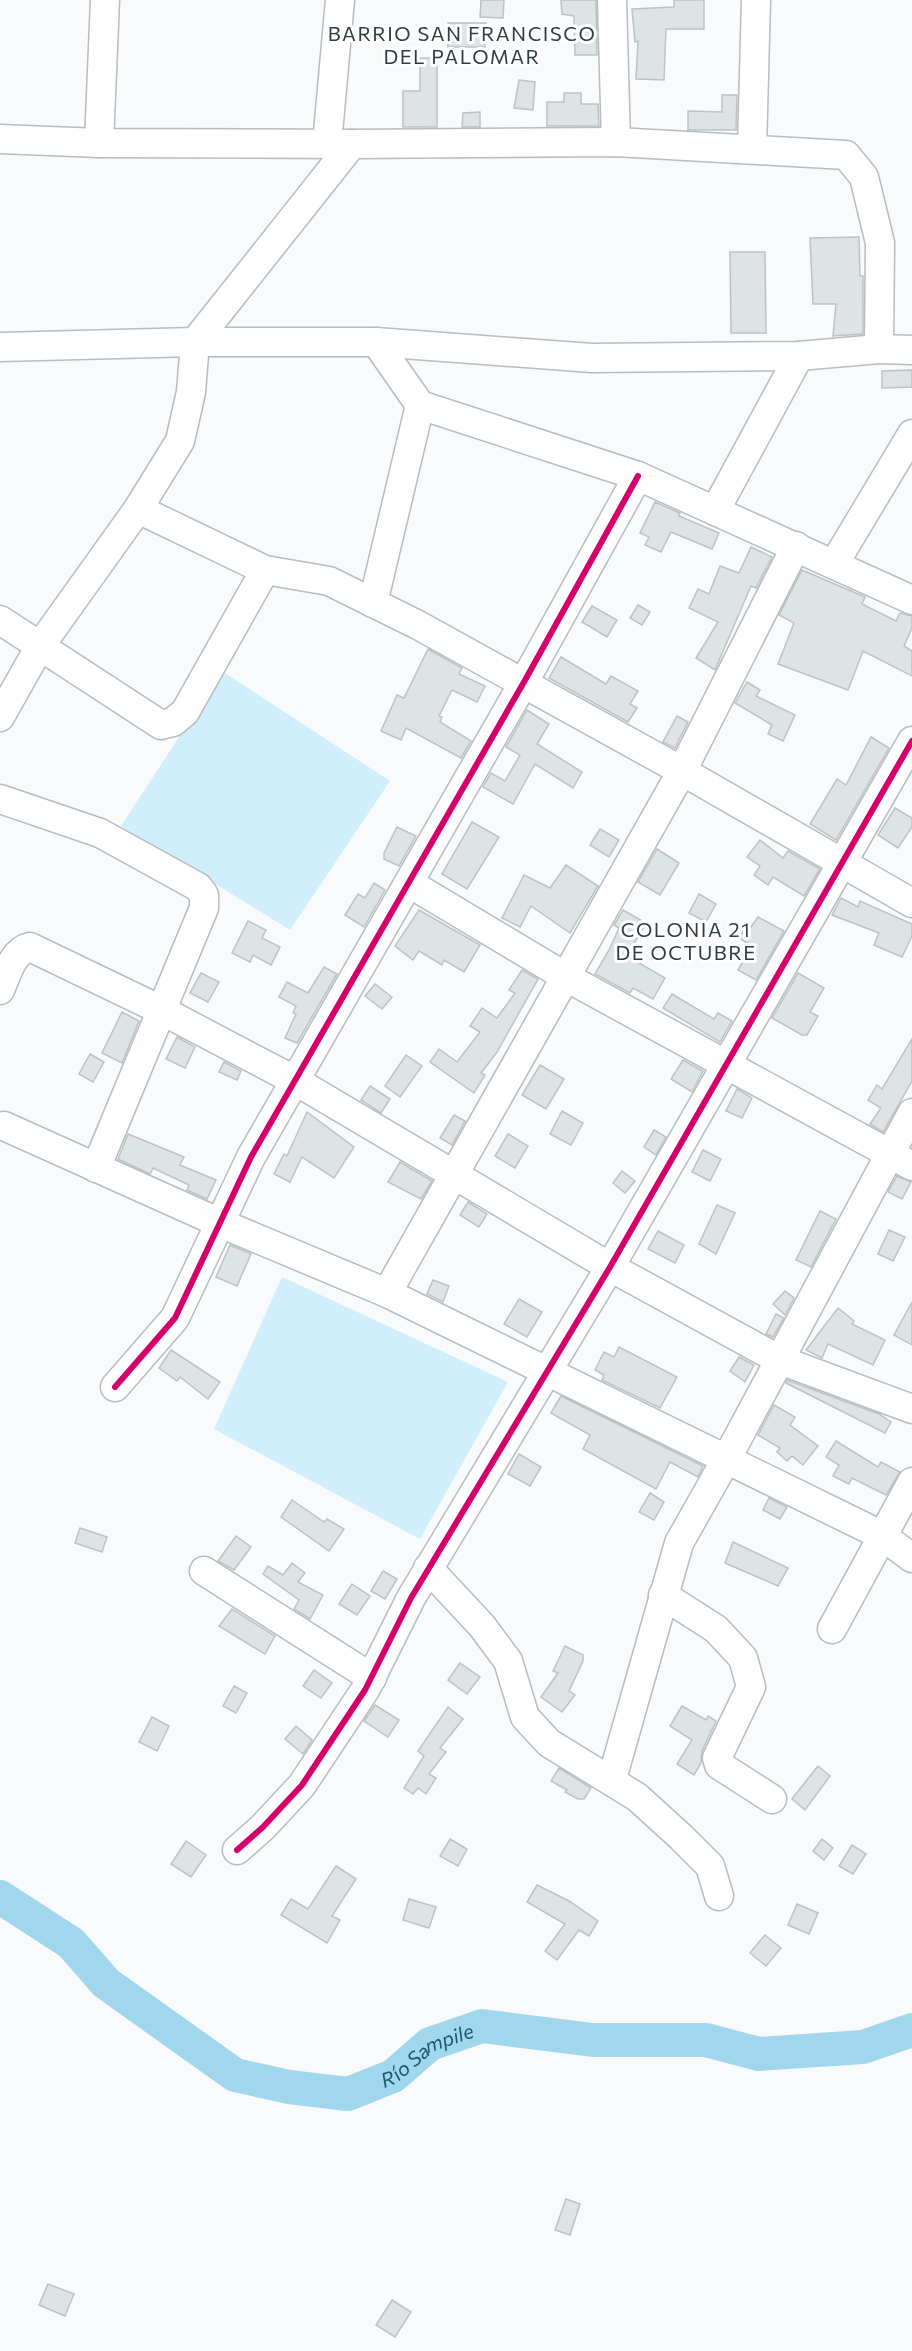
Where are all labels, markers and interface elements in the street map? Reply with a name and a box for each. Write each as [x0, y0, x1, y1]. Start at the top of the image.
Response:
district label: BARRIO SAN FRANCISCO DEL PALOMAR [328, 21, 596, 68]
district label: COLONIA 21 DE OCTUBRE [615, 917, 757, 964]
water label: Río Sampile [377, 2018, 477, 2092]

